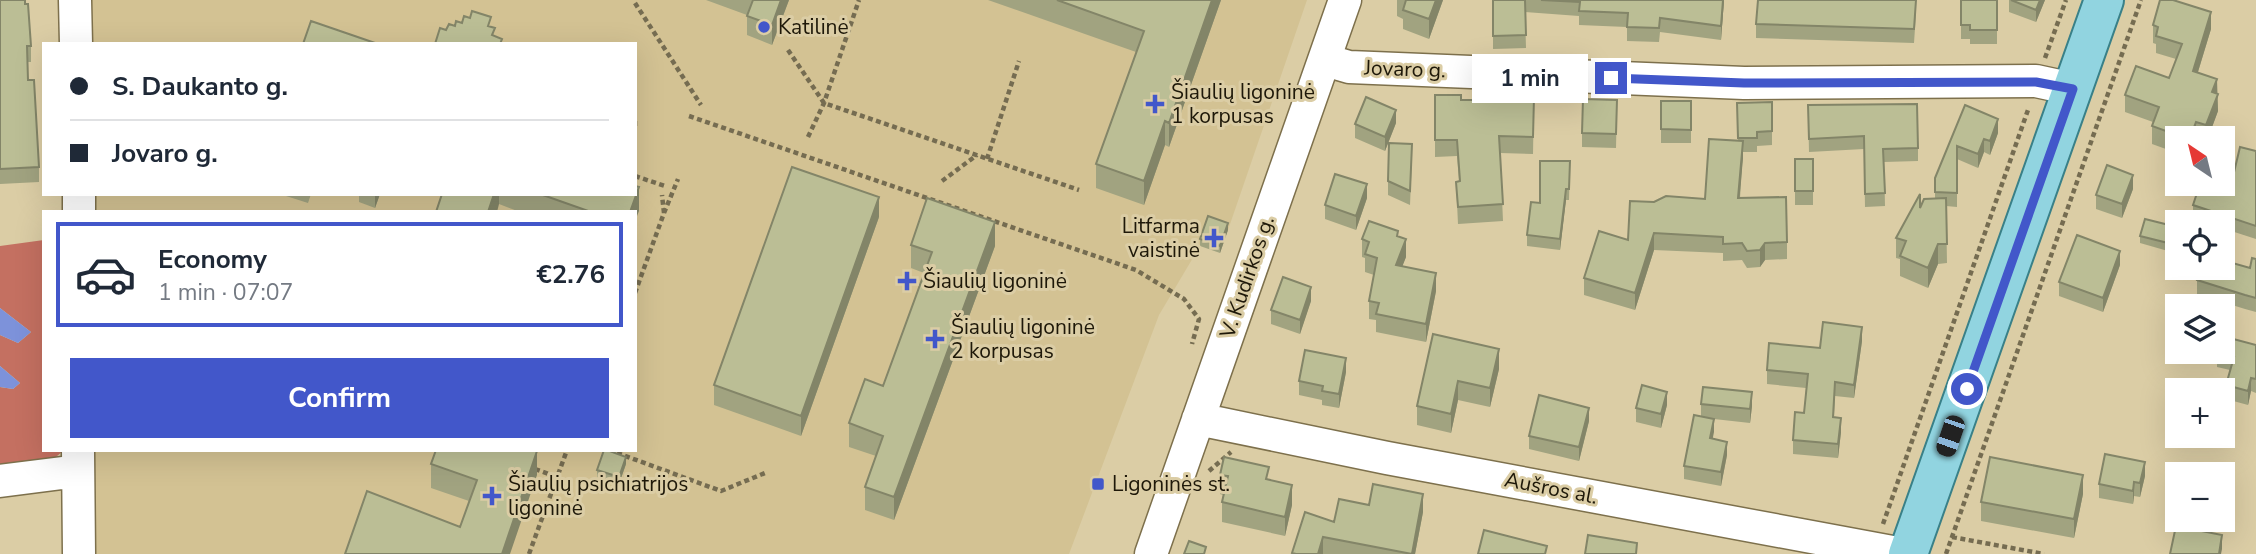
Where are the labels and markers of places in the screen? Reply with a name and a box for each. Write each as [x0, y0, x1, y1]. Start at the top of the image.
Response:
place label: Katilinė [778, 13, 849, 41]
marker: Katilinė [756, 19, 772, 35]
place label: Šiaulių ligoninė 1 korpusas [1171, 78, 1315, 130]
marker: Šiaulių ligoninė 1 korpusas [1145, 94, 1165, 114]
place label: Litfarma vaistinė [1122, 212, 1200, 264]
marker: Litfarma vaistinė [1206, 230, 1222, 246]
place label: Šiaulių ligoninė [923, 267, 1067, 295]
marker: Šiaulių ligoninė [897, 271, 917, 291]
place label: Šiaulių ligoninė 2 korpusas [951, 313, 1095, 365]
marker: Šiaulių ligoninė 2 korpusas [925, 329, 945, 349]
place label: Šiaulių psichiatrijos ligoninė [508, 470, 688, 522]
place label: Ligoninės st. [1112, 470, 1230, 498]
marker: Ligoninės st. [1090, 476, 1106, 492]
marker: Šiaulių psichiatrijos ligoninė [482, 486, 502, 506]

